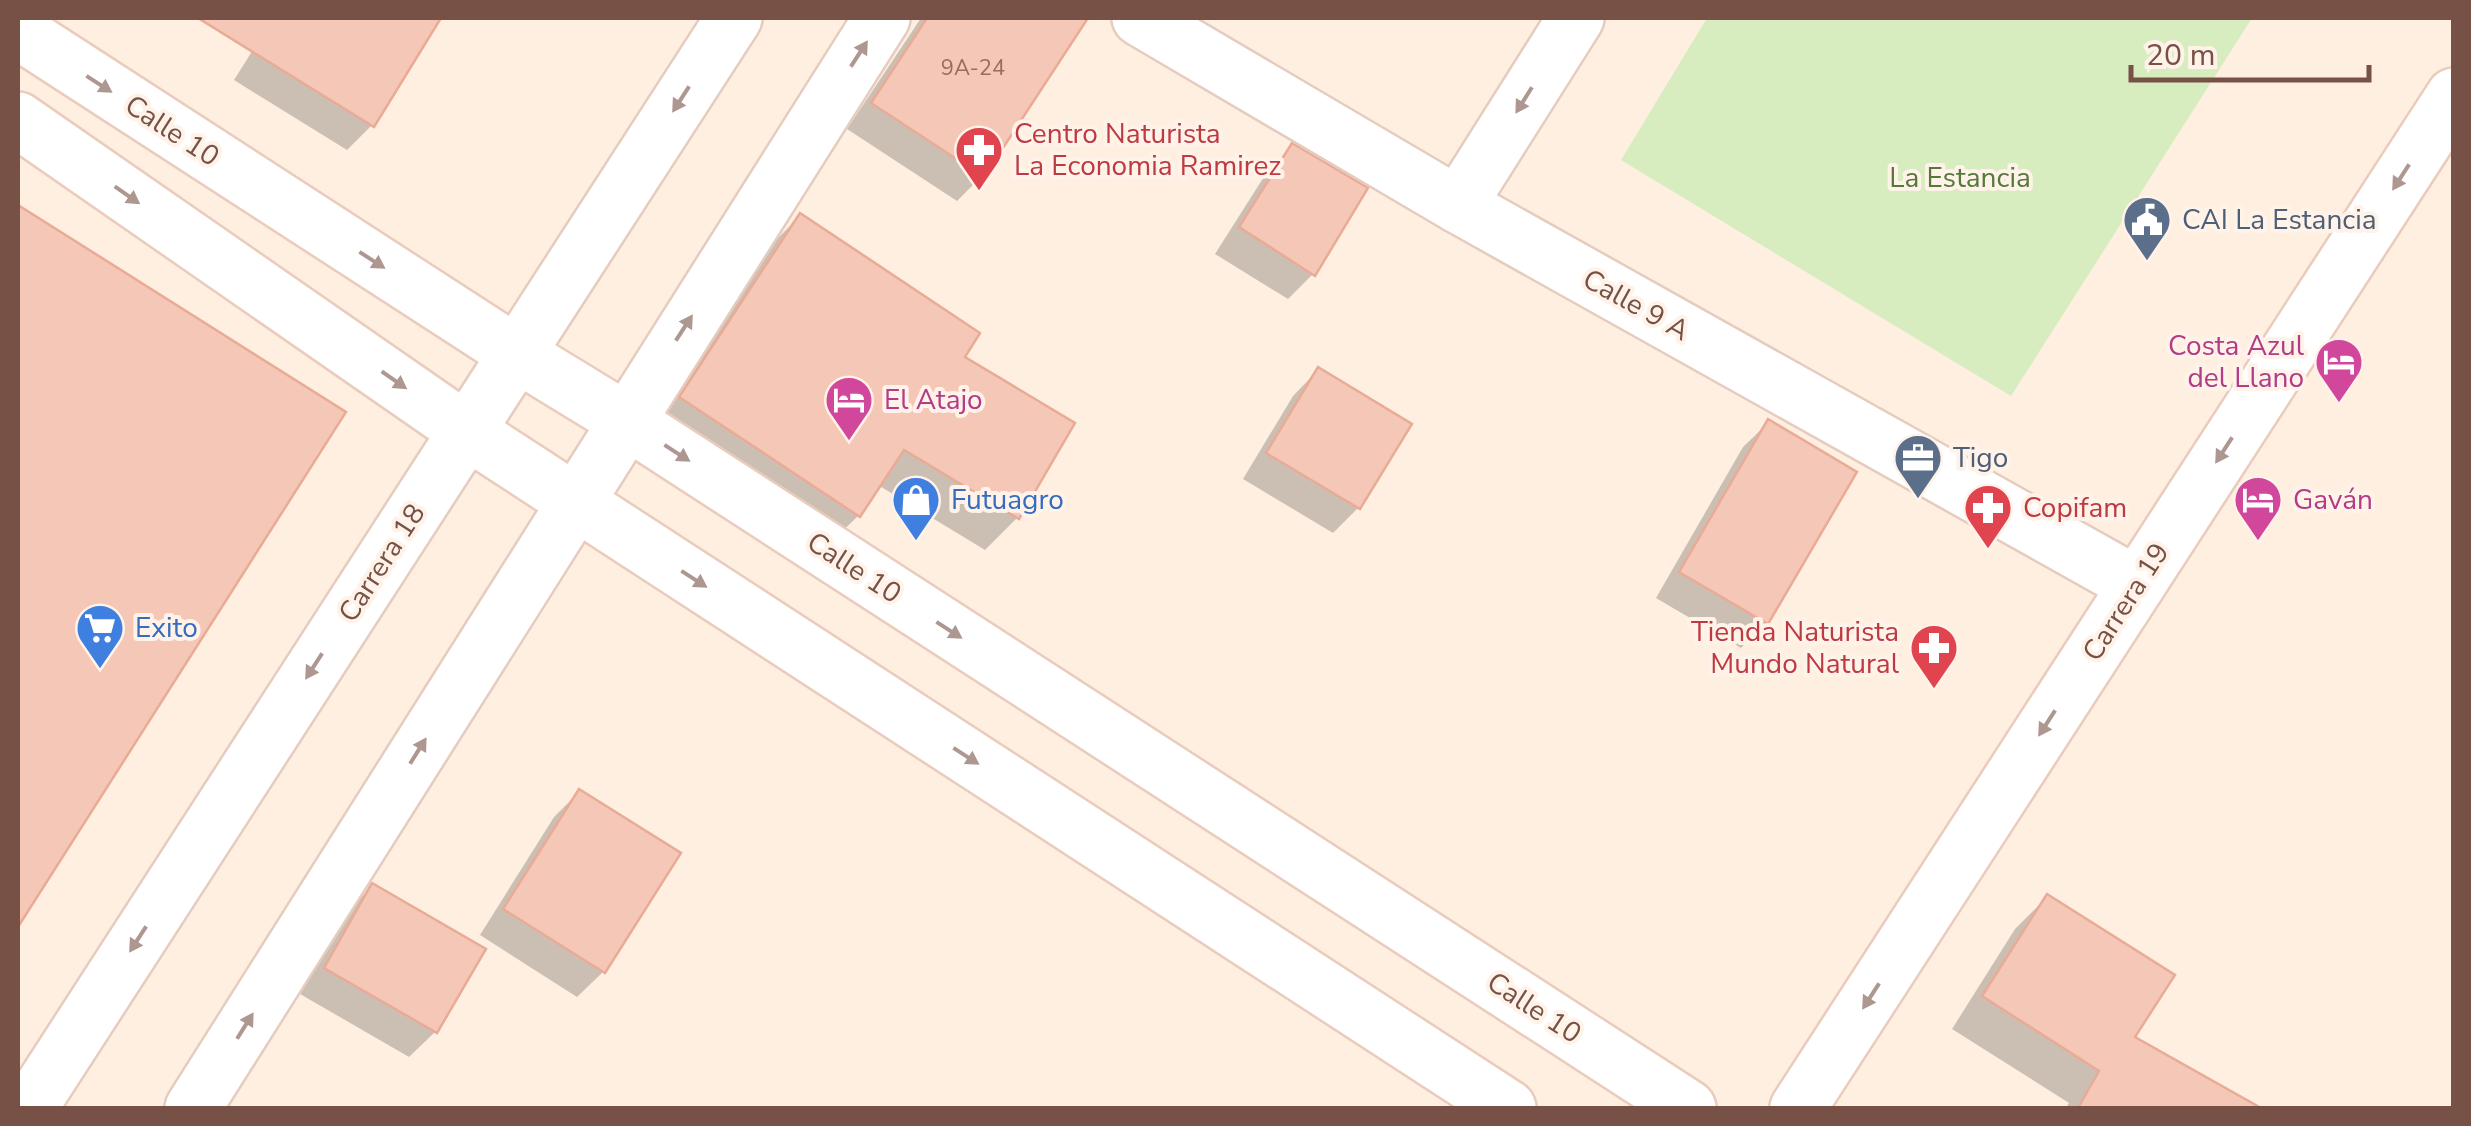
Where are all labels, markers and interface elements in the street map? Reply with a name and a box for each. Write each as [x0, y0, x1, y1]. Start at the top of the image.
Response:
scale bar [2131, 20, 2368, 82]
text: 20 m [2146, 35, 2215, 76]
one-way arrow [850, 40, 868, 67]
house number: 9A-24 [941, 53, 1005, 83]
one-way arrow [86, 75, 113, 93]
street label: Calle 10 [117, 86, 227, 176]
one-way arrow [672, 86, 690, 113]
one-way arrow [1516, 86, 1533, 114]
place label: Centro Naturista La Economia Ramirez [1014, 115, 1281, 185]
pharmacy icon: Centro Naturista La Economia Ramirez [953, 124, 1005, 192]
park label: La Estancia [1889, 159, 2031, 197]
one-way arrow [2392, 164, 2410, 191]
one-way arrow [113, 185, 140, 204]
public building icon: CAI La Estancia [2121, 194, 2173, 262]
place label: CAI La Estancia [2182, 201, 2377, 239]
one-way arrow [359, 251, 386, 269]
street label: Calle 9 A [1576, 260, 1696, 350]
one-way arrow [675, 314, 693, 341]
place label: Costa Azul del Llano [2168, 327, 2305, 397]
hotel icon: Costa Azul del Llano [2313, 336, 2365, 404]
one-way arrow [380, 370, 407, 389]
hotel icon: El Atajo [823, 374, 875, 442]
place label: El Atajo [884, 381, 983, 419]
office icon: Tigo [1892, 432, 1944, 500]
one-way arrow [2216, 437, 2234, 464]
place label: Tigo [1953, 439, 2008, 477]
one-way arrow [663, 443, 690, 461]
shop icon: Futuagro [890, 474, 942, 542]
hotel icon: Gaván [2232, 474, 2284, 542]
place label: Futuagro [951, 481, 1064, 519]
place label: Gaván [2293, 481, 2373, 519]
pharmacy icon: Copifam [1962, 482, 2014, 550]
place label: Copifam [2023, 489, 2127, 527]
street label: Carrera 18 [330, 497, 434, 629]
street label: Calle 10 [799, 523, 909, 613]
street label: Carrera 19 [2074, 536, 2178, 668]
one-way arrow [680, 569, 708, 587]
supermarket icon: Exito [74, 602, 126, 670]
place label: Exito [135, 609, 198, 647]
place label: Tienda Naturista Mundo Natural [1691, 613, 1900, 683]
one-way arrow [936, 620, 963, 638]
pharmacy icon: Tienda Naturista Mundo Natural [1908, 622, 1960, 690]
one-way arrow [306, 652, 324, 680]
one-way arrow [2039, 709, 2057, 737]
one-way arrow [408, 737, 426, 764]
one-way arrow [953, 747, 980, 765]
one-way arrow [130, 926, 148, 953]
street label: Calle 10 [1479, 963, 1589, 1053]
one-way arrow [1862, 982, 1880, 1010]
one-way arrow [236, 1012, 253, 1040]

